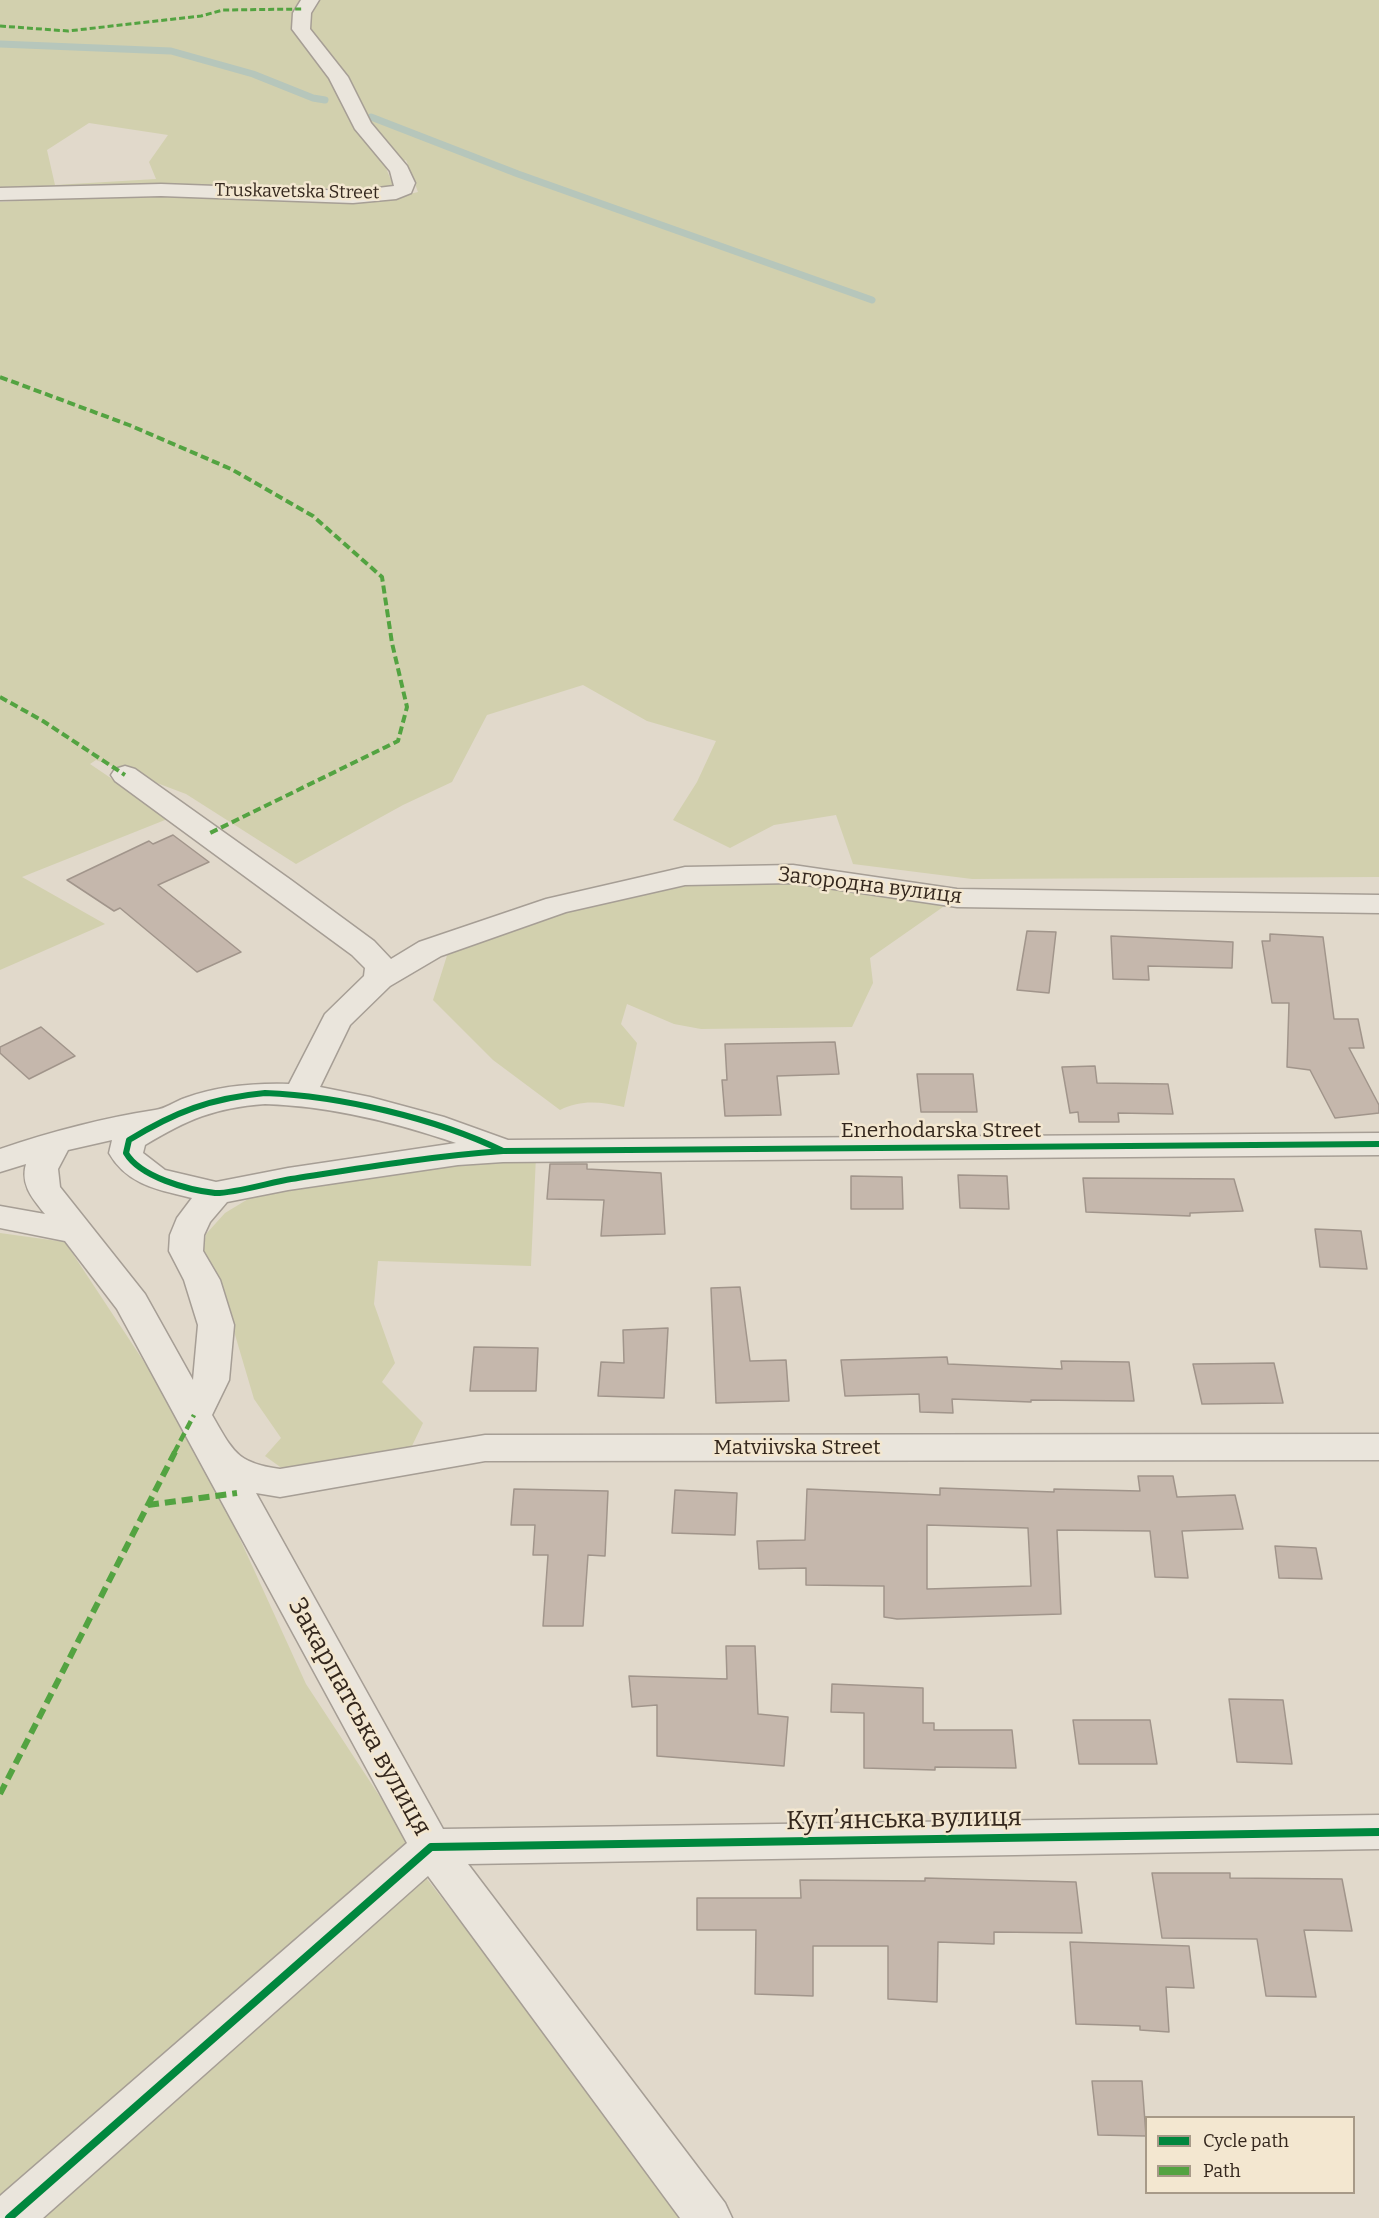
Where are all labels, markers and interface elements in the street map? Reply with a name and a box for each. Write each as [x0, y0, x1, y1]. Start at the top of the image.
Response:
street label: Truskavetska Street [214, 180, 380, 204]
street label: Загородна вулиця [777, 862, 963, 910]
street label: Enerhodarska Street [841, 1118, 1041, 1144]
street label: Matviivska Street [713, 1435, 881, 1461]
street label: Закарпатська вулиця [281, 1593, 437, 1841]
street label: Купʼянська вулиця [786, 1802, 1022, 1838]
legend [1145, 2116, 1355, 2194]
text: Cycle path [1203, 2130, 1289, 2152]
text: Path [1203, 2160, 1241, 2182]

